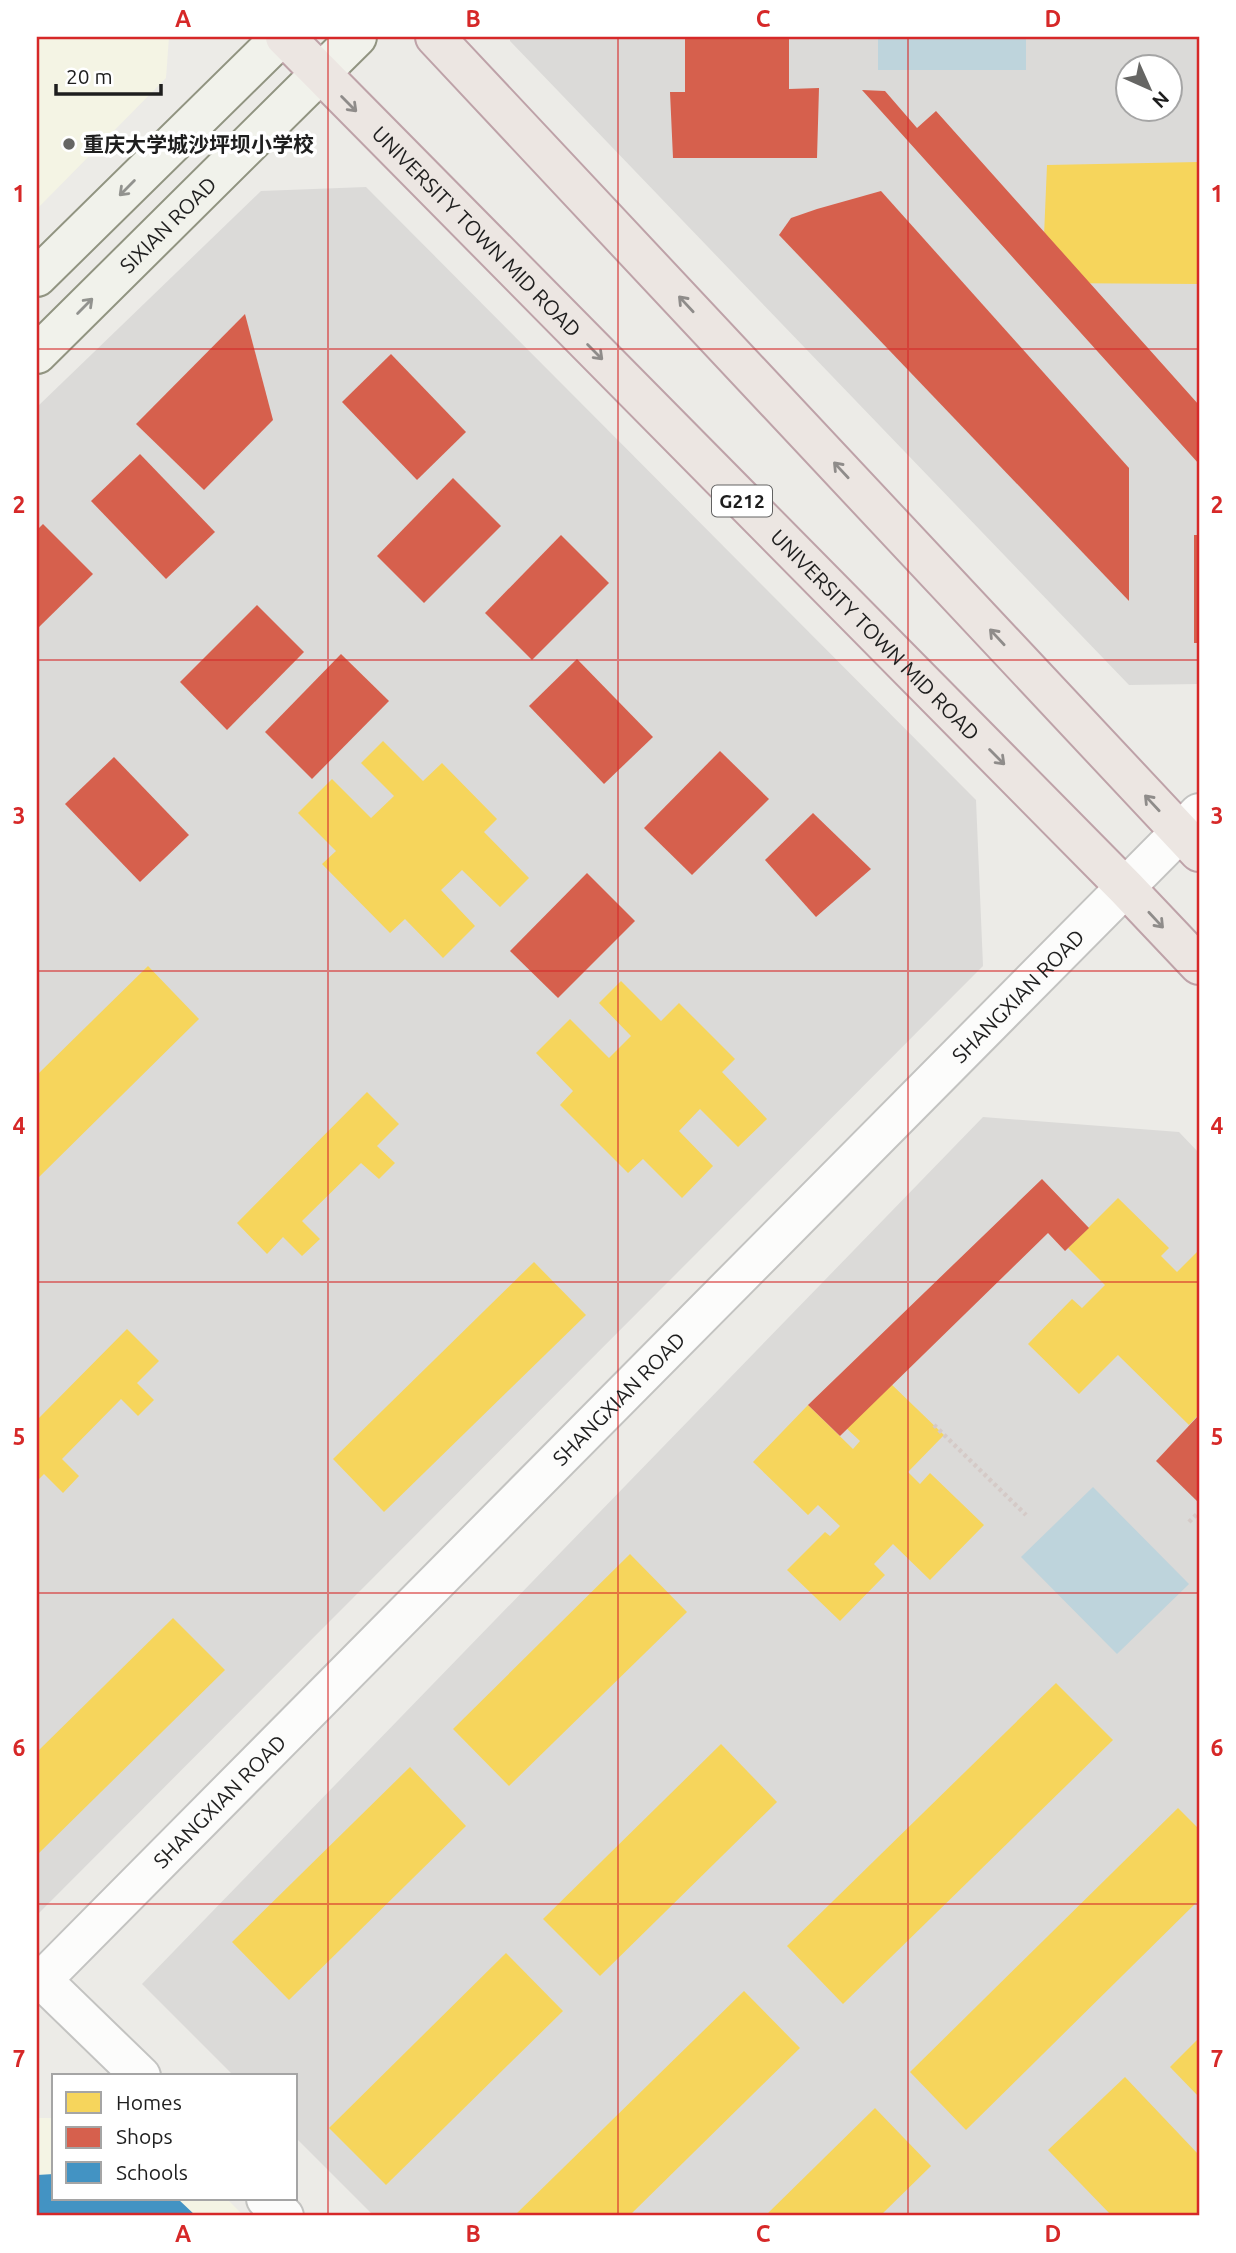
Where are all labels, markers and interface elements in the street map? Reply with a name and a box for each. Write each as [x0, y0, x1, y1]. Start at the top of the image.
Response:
text: A [175, 6, 191, 31]
text: B [465, 6, 481, 31]
text: C [756, 6, 771, 31]
text: D [1045, 6, 1061, 31]
scale bar [56, 52, 161, 96]
north arrow [1114, 52, 1184, 122]
text: 20 m [66, 64, 113, 88]
text: N [1148, 87, 1174, 113]
one-way arrow [340, 95, 357, 112]
street label: UNIVERSITY TOWN MID ROAD [368, 121, 586, 341]
place label: 重庆大学城沙坪坝小学校 [83, 132, 314, 156]
marker: 重庆大学城沙坪坝小学校 [61, 136, 77, 152]
street label: SIXIAN ROAD [115, 172, 221, 277]
one-way arrow [119, 179, 136, 196]
text: 1 [13, 181, 25, 206]
text: 1 [1211, 181, 1223, 206]
one-way arrow [678, 295, 694, 313]
one-way arrow [76, 297, 93, 314]
one-way arrow [587, 344, 604, 361]
one-way arrow [833, 462, 850, 479]
road number: G212 [712, 486, 772, 516]
text: 2 [13, 492, 25, 517]
text: 2 [1211, 492, 1223, 517]
street label: UNIVERSITY TOWN MID ROAD [766, 524, 985, 745]
one-way arrow [989, 628, 1006, 646]
one-way arrow [988, 749, 1005, 766]
one-way arrow [1144, 795, 1161, 812]
text: 3 [13, 803, 25, 828]
text: 3 [1211, 803, 1223, 828]
one-way arrow [1148, 911, 1165, 928]
street label: SHANGXIAN ROAD [947, 924, 1089, 1067]
text: 4 [13, 1113, 26, 1138]
text: 4 [1211, 1113, 1224, 1138]
street label: SHANGXIAN ROAD [547, 1327, 690, 1470]
text: 5 [13, 1424, 25, 1449]
text: 5 [1211, 1424, 1223, 1449]
street label: SHANGXIAN ROAD [148, 1730, 290, 1873]
text: 6 [13, 1735, 26, 1760]
text: 6 [1211, 1735, 1224, 1760]
text: 7 [13, 2046, 25, 2071]
text: 7 [1211, 2046, 1223, 2071]
legend [52, 2074, 298, 2200]
text: Homes [116, 2090, 182, 2114]
text: Shops [116, 2124, 173, 2148]
text: Schools [116, 2160, 188, 2184]
text: A [175, 2221, 191, 2246]
text: B [465, 2221, 481, 2246]
text: C [756, 2221, 771, 2246]
text: D [1045, 2221, 1061, 2246]

